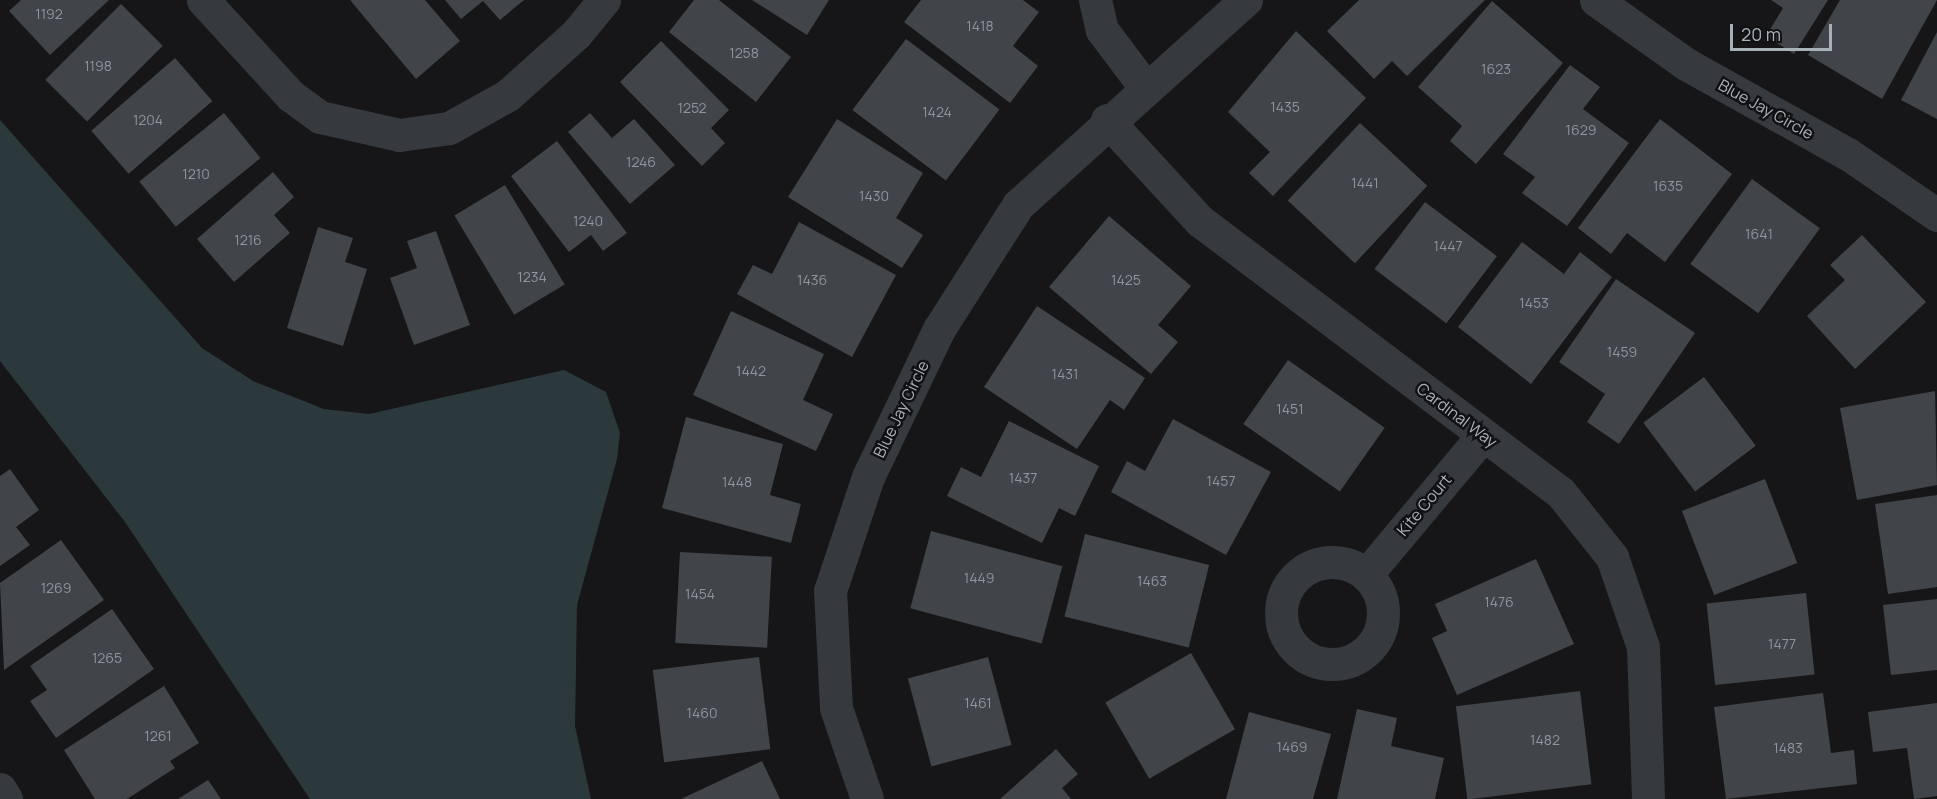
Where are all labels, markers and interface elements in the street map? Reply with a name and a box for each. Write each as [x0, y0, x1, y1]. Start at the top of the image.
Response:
house number: 1192 [35, 6, 63, 22]
scale bar [1733, 12, 1835, 50]
house number: 1418 [966, 18, 994, 34]
text: 20 m [1741, 22, 1781, 46]
house number: 1258 [729, 45, 759, 61]
house number: 1198 [84, 58, 112, 74]
house number: 1623 [1481, 61, 1511, 77]
street label: Blue Jay Circle [1715, 75, 1817, 143]
house number: 1435 [1270, 99, 1300, 115]
house number: 1252 [677, 100, 707, 116]
house number: 1424 [922, 104, 952, 120]
house number: 1204 [133, 112, 163, 128]
house number: 1629 [1566, 122, 1596, 138]
house number: 1246 [626, 154, 656, 170]
house number: 1210 [182, 166, 210, 182]
house number: 1441 [1351, 175, 1379, 191]
house number: 1635 [1653, 178, 1683, 194]
house number: 1430 [859, 188, 889, 204]
house number: 1240 [573, 213, 603, 229]
house number: 1641 [1745, 226, 1773, 242]
house number: 1216 [234, 232, 262, 248]
house number: 1447 [1433, 238, 1463, 254]
house number: 1234 [517, 269, 547, 285]
house number: 1436 [797, 272, 827, 288]
house number: 1425 [1111, 272, 1141, 288]
house number: 1453 [1519, 295, 1549, 311]
house number: 1459 [1607, 344, 1637, 360]
street label: Blue Jay Circle [869, 357, 933, 461]
house number: 1442 [736, 363, 766, 379]
house number: 1431 [1052, 366, 1078, 382]
street label: Cardinal Way [1413, 379, 1501, 451]
house number: 1451 [1276, 401, 1304, 417]
house number: 1437 [1009, 470, 1037, 486]
street label: Kite Court [1393, 470, 1455, 540]
house number: 1457 [1207, 473, 1235, 489]
house number: 1448 [722, 474, 752, 490]
house number: 1449 [964, 570, 994, 586]
house number: 1463 [1137, 573, 1167, 589]
house number: 1269 [41, 580, 71, 596]
house number: 1454 [685, 586, 715, 602]
house number: 1476 [1484, 594, 1514, 610]
house number: 1477 [1768, 636, 1796, 652]
house number: 1265 [92, 650, 122, 666]
house number: 1461 [964, 695, 992, 711]
house number: 1460 [687, 705, 717, 721]
house number: 1261 [144, 728, 172, 744]
house number: 1482 [1530, 732, 1560, 748]
house number: 1469 [1277, 739, 1307, 755]
house number: 1483 [1773, 740, 1803, 756]

